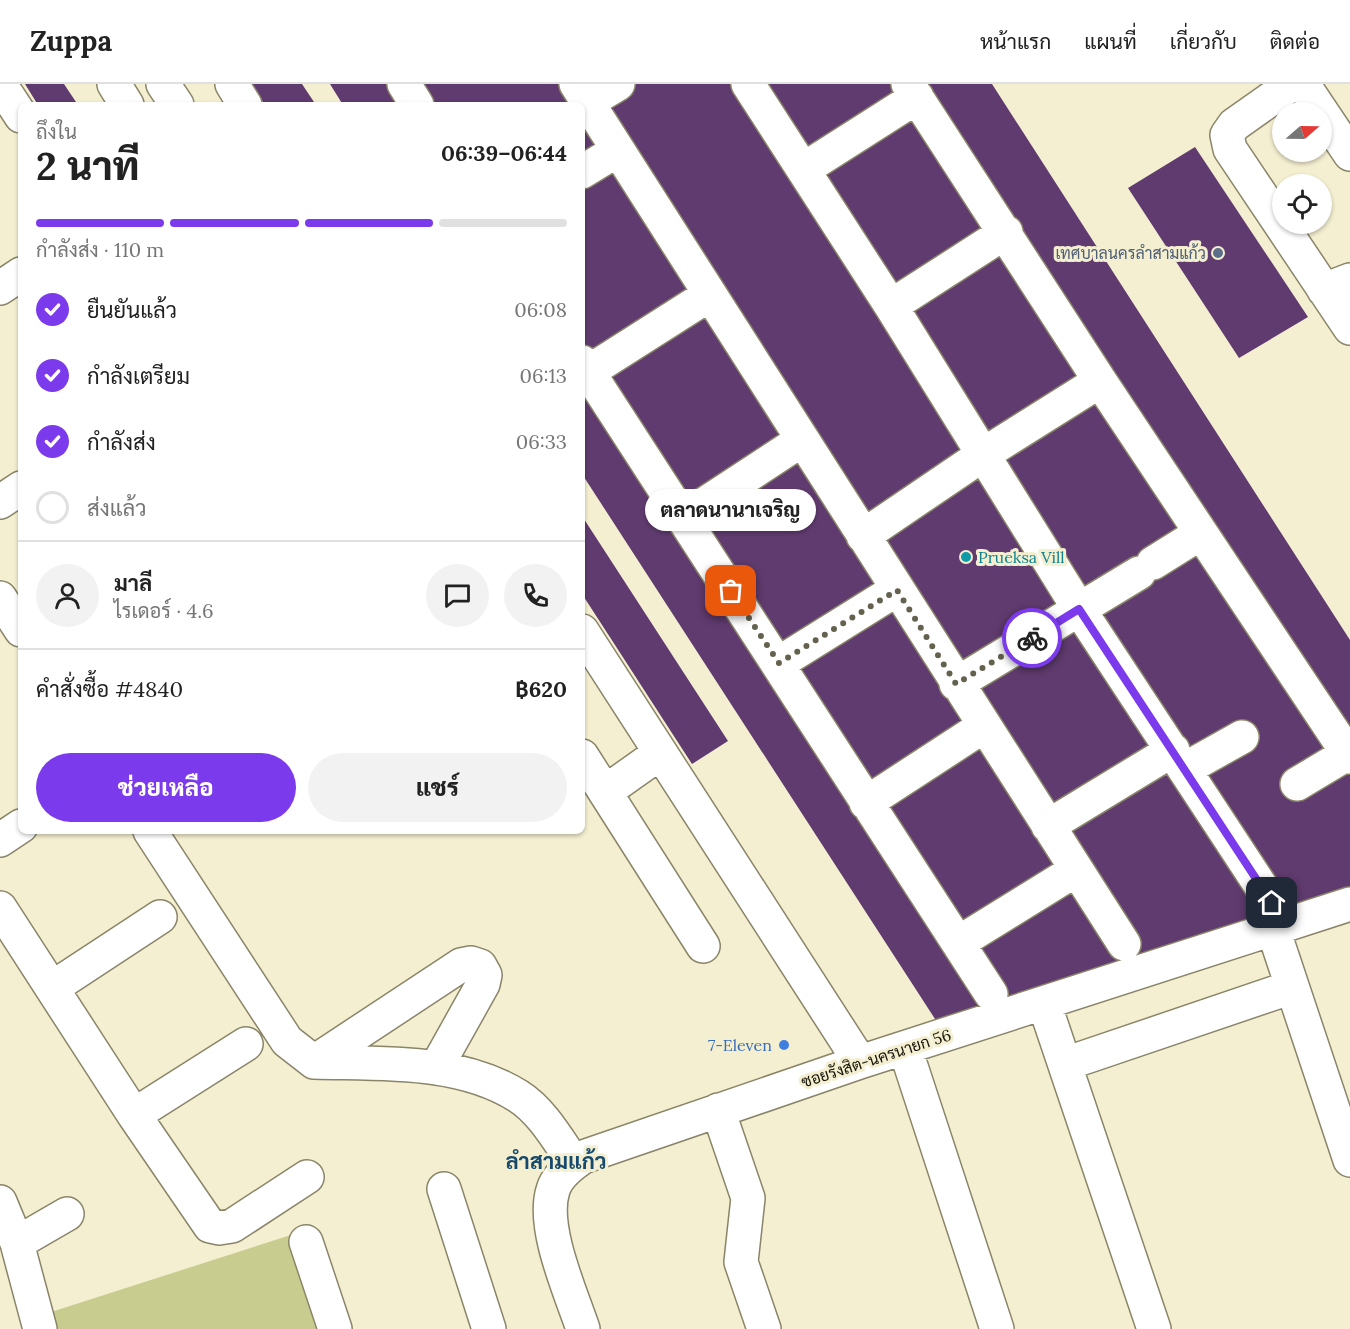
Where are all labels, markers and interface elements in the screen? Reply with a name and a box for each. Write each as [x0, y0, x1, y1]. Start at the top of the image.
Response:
text: Zuppa [30, 23, 112, 59]
text: หน้าแรก [980, 28, 1051, 55]
text: แผนที่ [1084, 28, 1137, 55]
text: เกี่ยวกับ [1170, 28, 1237, 55]
text: ติดต่อ [1270, 28, 1320, 55]
north arrow [1272, 102, 1332, 162]
map controls [1272, 102, 1332, 234]
text: ถึงใน [36, 119, 77, 144]
text: 06:39–06:44 [441, 139, 567, 167]
text: 2 นาที [36, 141, 139, 191]
button: locate [1272, 174, 1332, 234]
text: กำลังส่ง · 110 m [36, 237, 164, 262]
place label: เทศบาลนครลำสามแก้ว [1055, 243, 1206, 263]
marker: เทศบาลนครลำสามแก้ว [1211, 246, 1225, 260]
icon: check [36, 293, 69, 326]
text: ยืนยันแล้ว [87, 296, 177, 324]
text: 06:08 [514, 297, 567, 322]
icon: check [36, 359, 69, 392]
text: กำลังเตรียม [87, 362, 190, 390]
text: 06:13 [520, 363, 567, 388]
icon: check [36, 425, 69, 458]
text: กำลังส่ง [87, 428, 156, 456]
text: 06:33 [516, 429, 567, 454]
callout: ตลาดนานาเจริญ [646, 489, 816, 531]
text: ส่งแล้ว [87, 494, 147, 522]
text: ตลาดนานาเจริญ [661, 497, 800, 522]
place label: Prueksa Vill [978, 547, 1065, 567]
marker: Prueksa Vill [959, 550, 973, 564]
button: person [36, 564, 99, 627]
button: chat [426, 564, 489, 627]
button: phone [504, 564, 567, 627]
pin [705, 565, 756, 616]
text: มาลี [114, 569, 152, 597]
icon: bag [714, 574, 747, 607]
text: ไรเดอร์ · 4.6 [114, 598, 214, 623]
courier [1002, 608, 1062, 668]
icon: bike [1016, 622, 1049, 655]
text: คำสั่งซื้อ #4840 [36, 675, 183, 703]
text: ฿620 [515, 675, 567, 703]
button: ช่วยเหลือ [36, 753, 296, 822]
button: แชร์ [308, 753, 567, 822]
pin [1246, 877, 1297, 928]
icon: home [1255, 886, 1288, 919]
street label: ซอยรังสิต-นครนายก 56 [799, 1024, 953, 1092]
place label: 7-Eleven [708, 1035, 772, 1055]
marker: 7-Eleven [777, 1038, 791, 1052]
district label: ลำสามแก้ว [505, 1147, 607, 1175]

